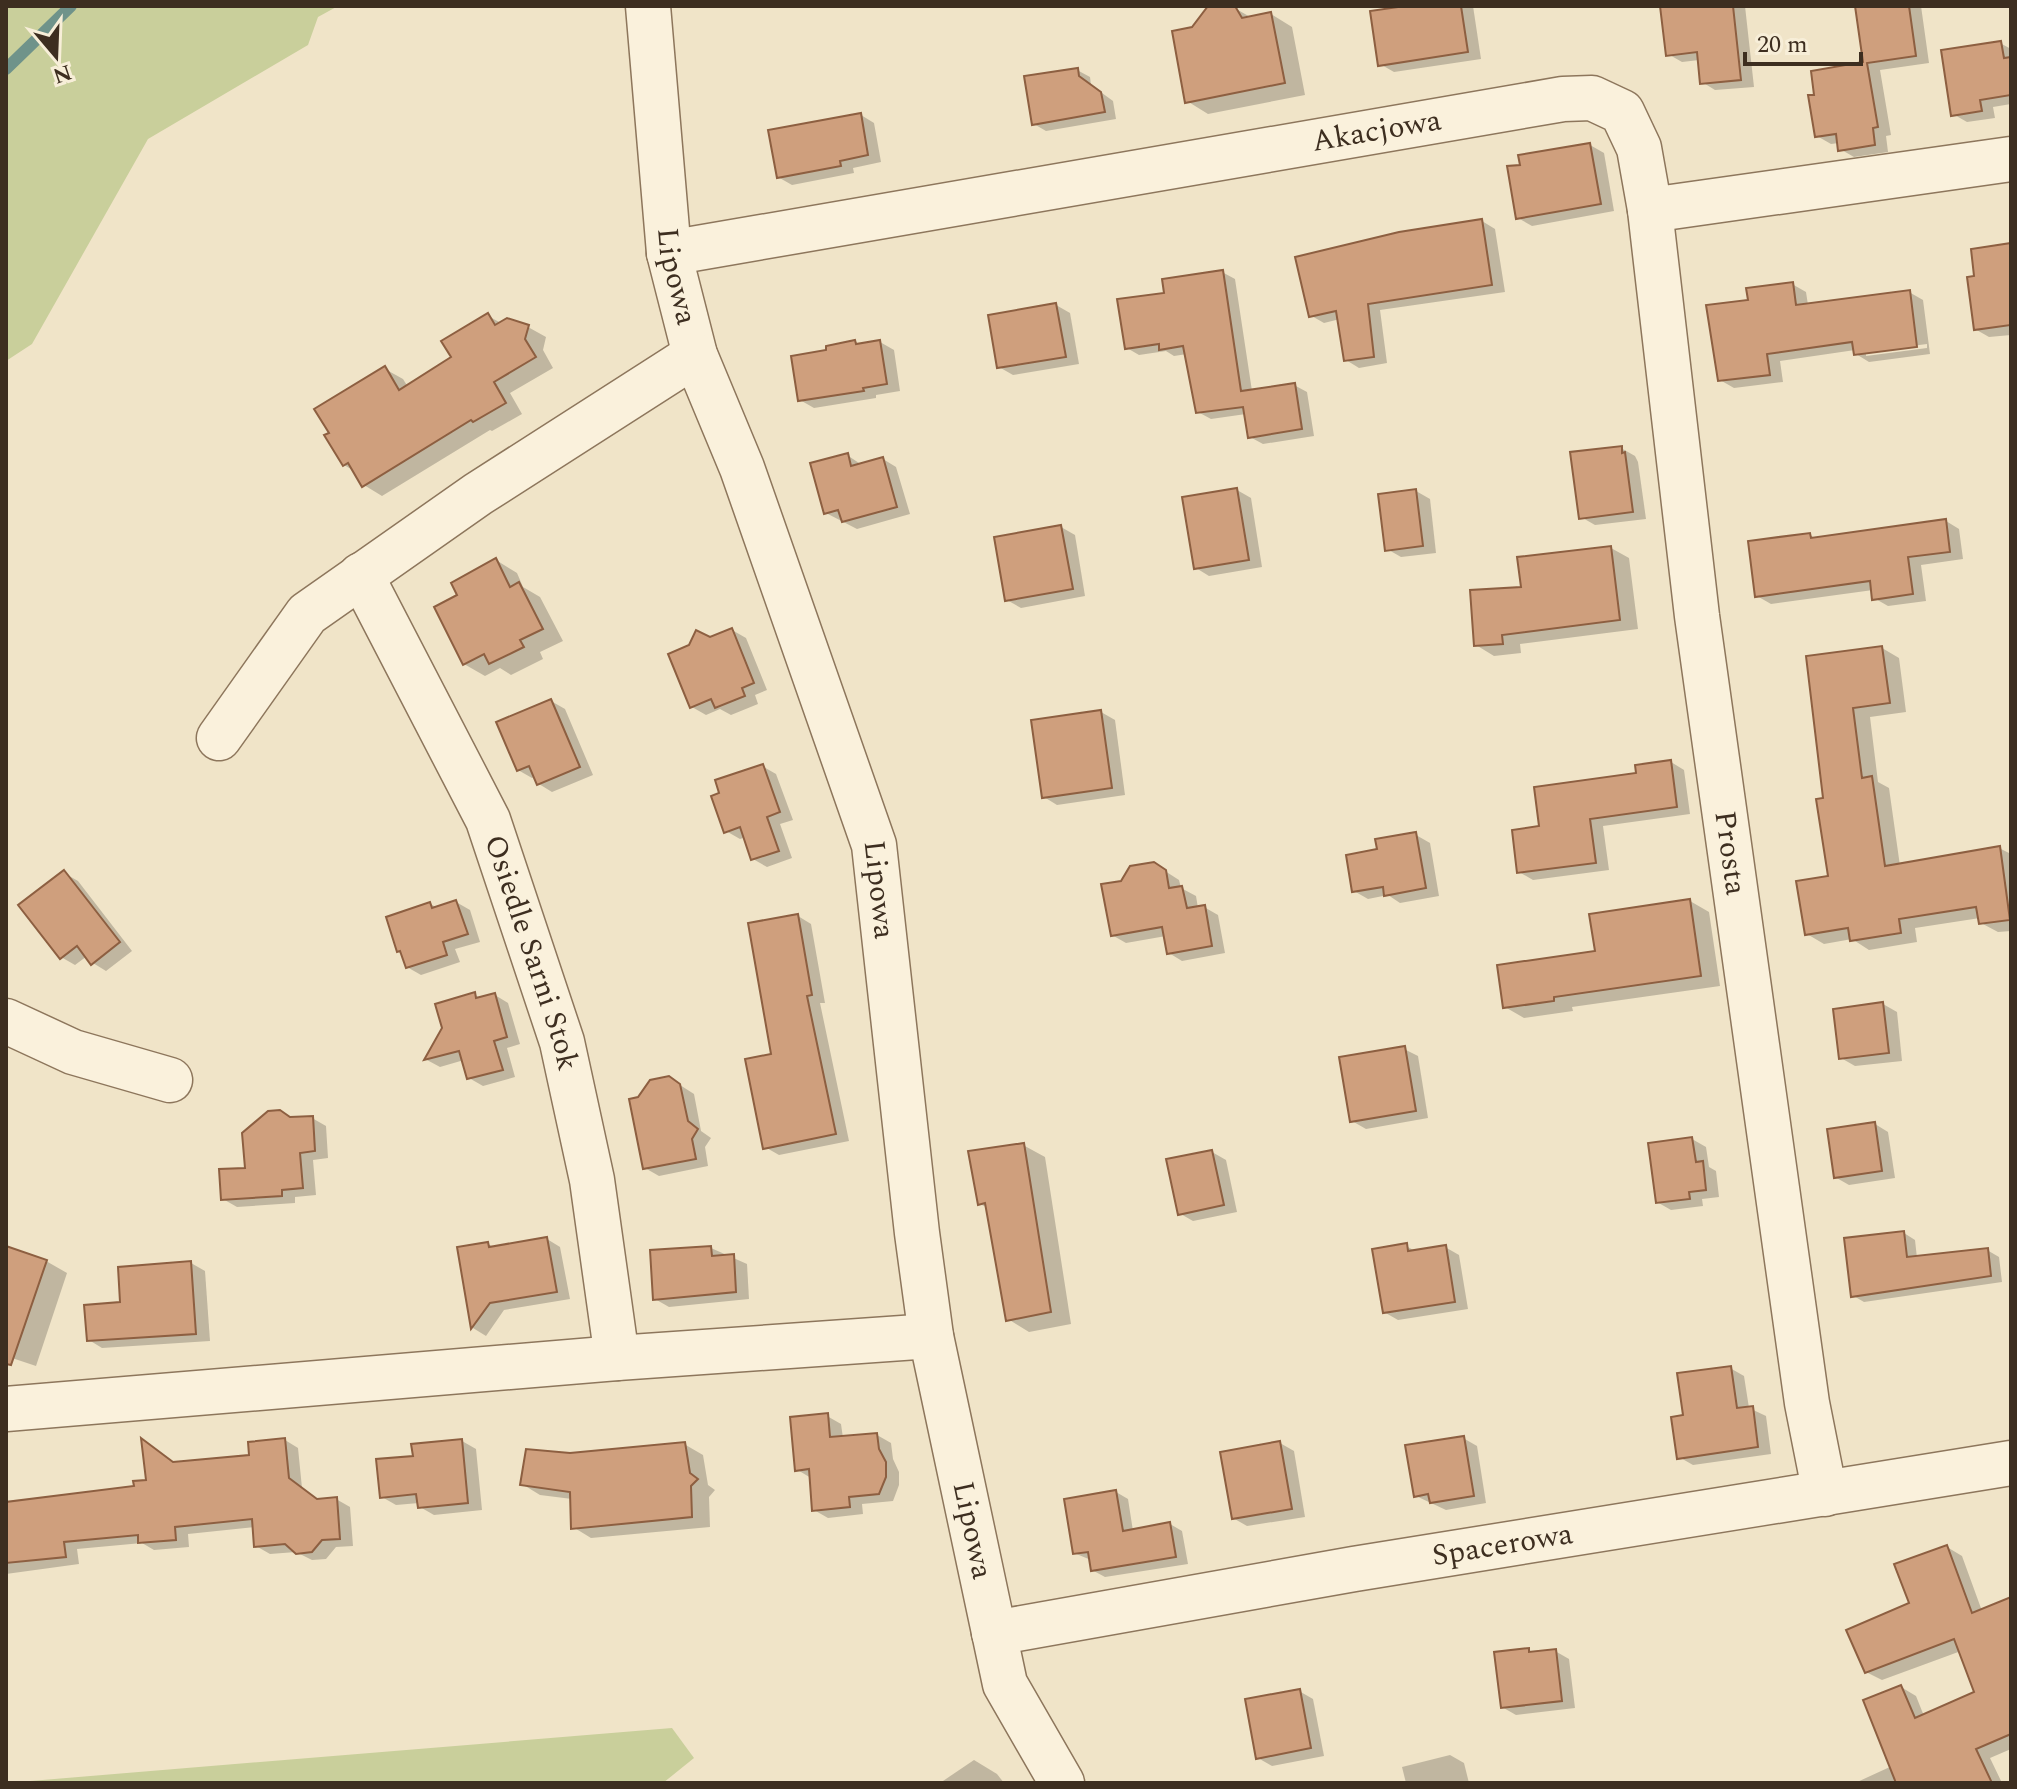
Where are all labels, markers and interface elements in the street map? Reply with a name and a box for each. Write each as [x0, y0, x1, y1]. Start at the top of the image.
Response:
north arrow [16, 16, 96, 96]
scale bar [1745, 16, 1861, 66]
text: 20 m [1757, 27, 1808, 63]
text: N [48, 55, 76, 92]
street label: Akacjowa [1308, 97, 1445, 165]
street label: Lipowa [644, 226, 710, 330]
street label: Prosta [1701, 808, 1759, 899]
street label: Osiedle Sarni Stok [472, 829, 591, 1075]
street label: Lipowa [851, 838, 907, 942]
street label: Lipowa [940, 1477, 1005, 1584]
street label: Spacerowa [1429, 1511, 1577, 1579]

